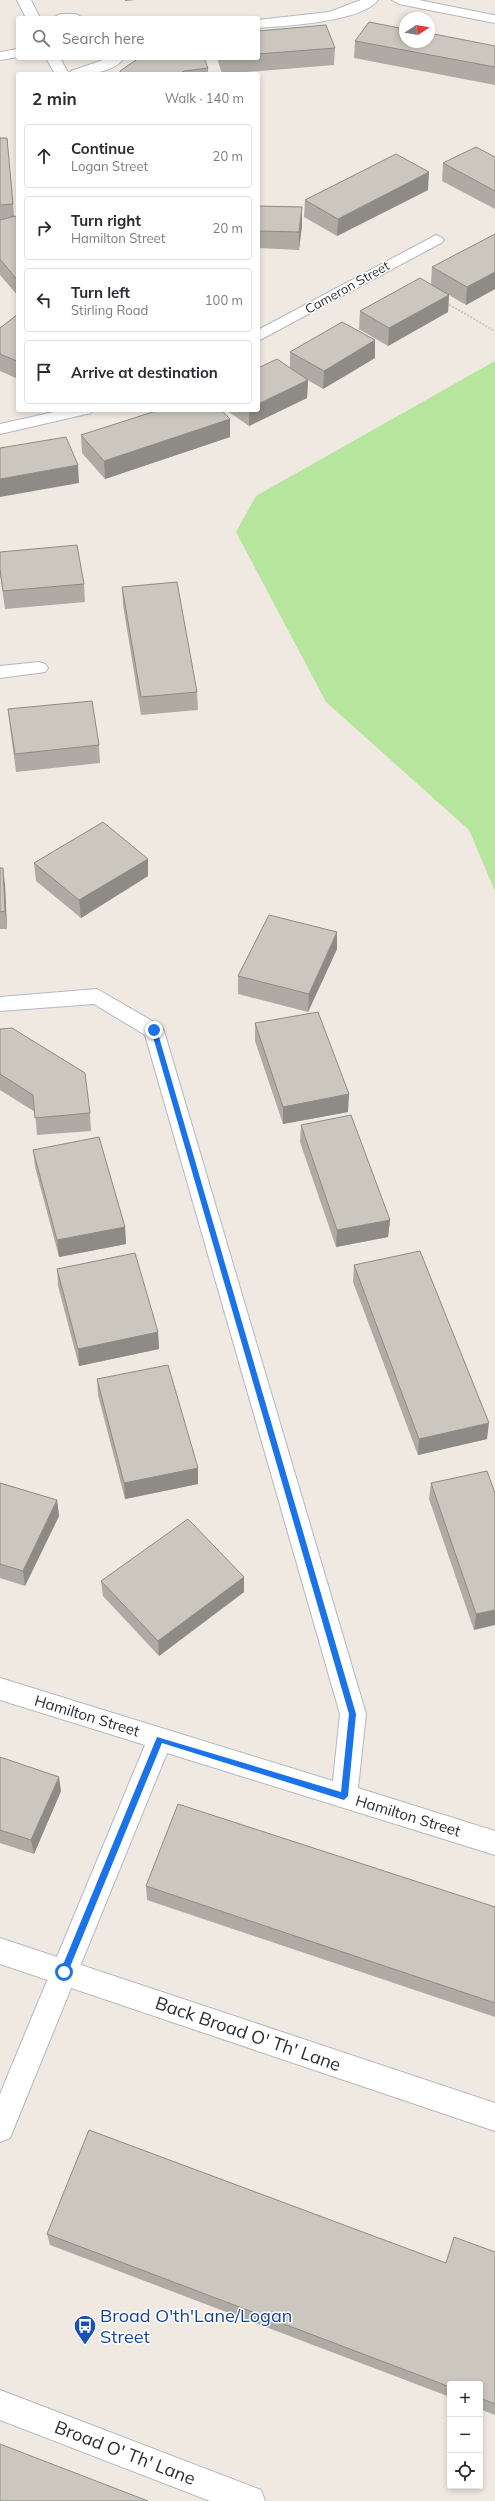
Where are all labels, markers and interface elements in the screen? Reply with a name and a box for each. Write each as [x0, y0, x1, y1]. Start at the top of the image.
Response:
north arrow [399, 12, 435, 48]
search box [16, 16, 260, 60]
icon: search [30, 27, 52, 49]
text: Search here [62, 29, 144, 48]
text: 2 min [32, 88, 77, 109]
text: Walk · 140 m [165, 90, 244, 106]
text: Continue [71, 139, 134, 158]
icon: ahead [33, 145, 55, 167]
text: 20 m [213, 148, 243, 164]
text: Logan Street [71, 158, 148, 174]
text: Turn right [71, 211, 141, 230]
icon: right [33, 217, 55, 239]
text: 20 m [213, 220, 243, 236]
text: Hamilton Street [71, 230, 165, 246]
street label: Cameron Street [302, 257, 392, 317]
text: Turn left [71, 283, 130, 302]
icon: left [33, 289, 55, 311]
text: 100 m [205, 292, 243, 308]
text: Stirling Road [71, 302, 148, 318]
icon: arrive [33, 361, 55, 383]
text: Arrive at destination [71, 363, 218, 382]
route end [145, 1021, 163, 1039]
street label: Hamilton Street [32, 1691, 142, 1741]
street label: Hamilton Street [353, 1791, 463, 1841]
route start [55, 1963, 73, 1981]
street label: Back Broad O' Th' Lane [152, 1991, 344, 2076]
place label: Broad O'th'Lane/Logan Street [100, 2304, 292, 2348]
bus stop icon: Broad O'th'Lane/Logan Street [72, 2313, 98, 2346]
map controls [447, 2381, 483, 2489]
button: + [447, 2381, 483, 2417]
street label: Broad O' Th' Lane [52, 2415, 199, 2490]
button: − [447, 2417, 483, 2453]
button: locate [447, 2453, 483, 2489]

